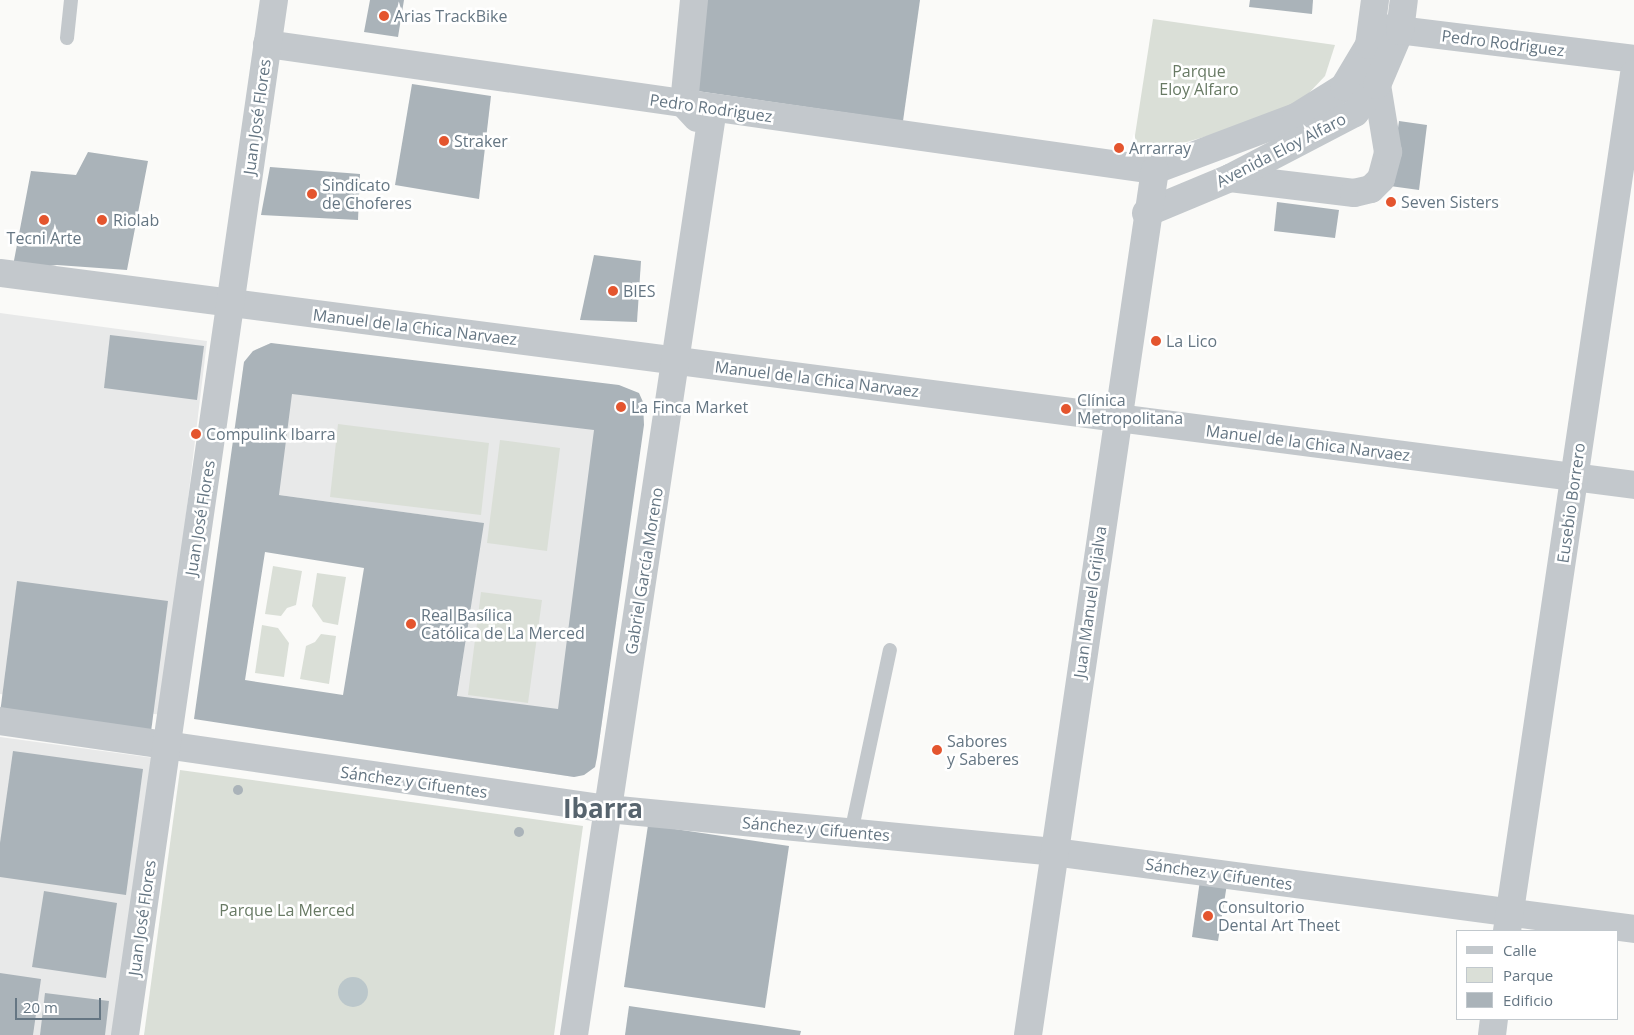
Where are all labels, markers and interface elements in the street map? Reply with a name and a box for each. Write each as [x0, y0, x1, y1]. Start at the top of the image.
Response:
place label: Arias TrackBike [394, 6, 507, 26]
marker: Arias TrackBike [378, 10, 390, 22]
street label: Pedro Rodriguez [1441, 26, 1565, 60]
street label: Juan José Flores [239, 58, 275, 176]
park label: Parque Eloy Alfaro [1159, 61, 1239, 99]
street label: Pedro Rodriguez [648, 90, 774, 126]
street label: Avenida Eloy Alfaro [1213, 109, 1349, 191]
place label: Straker [454, 131, 508, 151]
marker: Straker [438, 135, 450, 147]
place label: Arrarray [1129, 138, 1191, 158]
marker: Arrarray [1113, 142, 1125, 154]
place label: Sindicato de Choferes [322, 175, 412, 213]
marker: Sindicato de Choferes [306, 188, 318, 200]
place label: Seven Sisters [1401, 192, 1499, 212]
marker: Seven Sisters [1385, 196, 1397, 208]
place label: Riolab [113, 210, 159, 230]
marker: Riolab [95, 213, 109, 227]
marker: Tecni Arte [38, 214, 50, 226]
place label: Tecni Arte [7, 228, 81, 248]
place label: BIES [623, 281, 655, 301]
marker: BIES [607, 285, 619, 297]
street label: Manuel de la Chica Narvaez [312, 305, 518, 349]
place label: La Lico [1166, 331, 1217, 351]
marker: La Lico [1150, 335, 1162, 347]
street label: Manuel de la Chica Narvaez [714, 357, 920, 401]
place label: Clínica Metropolitana [1077, 390, 1183, 428]
place label: La Finca Market [631, 397, 748, 417]
marker: La Finca Market [615, 401, 627, 413]
marker: Clínica Metropolitana [1059, 402, 1073, 416]
street label: Manuel de la Chica Narvaez [1205, 421, 1411, 465]
place label: Compulink Ibarra [206, 424, 336, 444]
marker: Compulink Ibarra [190, 428, 202, 440]
street label: Eusebio Borrero [1553, 442, 1589, 564]
street label: Juan José Flores [181, 459, 219, 577]
street label: Gabriel García Moreno [621, 486, 667, 656]
street label: Juan Manuel Grijalva [1070, 525, 1110, 679]
place label: Real Basílica Católica de La Merced [421, 605, 585, 643]
marker: Real Basílica Católica de La Merced [405, 618, 417, 630]
place label: Sabores y Saberes [947, 731, 1019, 769]
marker: Sabores y Saberes [931, 744, 943, 756]
street label: Sánchez y Cifuentes [339, 762, 489, 802]
district label: Ibarra [563, 793, 643, 825]
street label: Sánchez y Cifuentes [741, 813, 891, 845]
street label: Sánchez y Cifuentes [1144, 854, 1294, 894]
street label: Juan José Flores [124, 859, 160, 977]
place label: Consultorio Dental Art Theet [1218, 897, 1340, 935]
park label: Parque La Merced [219, 900, 355, 920]
marker: Consultorio Dental Art Theet [1202, 910, 1214, 922]
legend [1456, 930, 1619, 1020]
text: Calle [1503, 940, 1537, 960]
text: Parque [1503, 965, 1553, 985]
scale bar [18, 988, 104, 1020]
text: Edificio [1503, 990, 1553, 1010]
text: 20 m [23, 997, 58, 1017]

